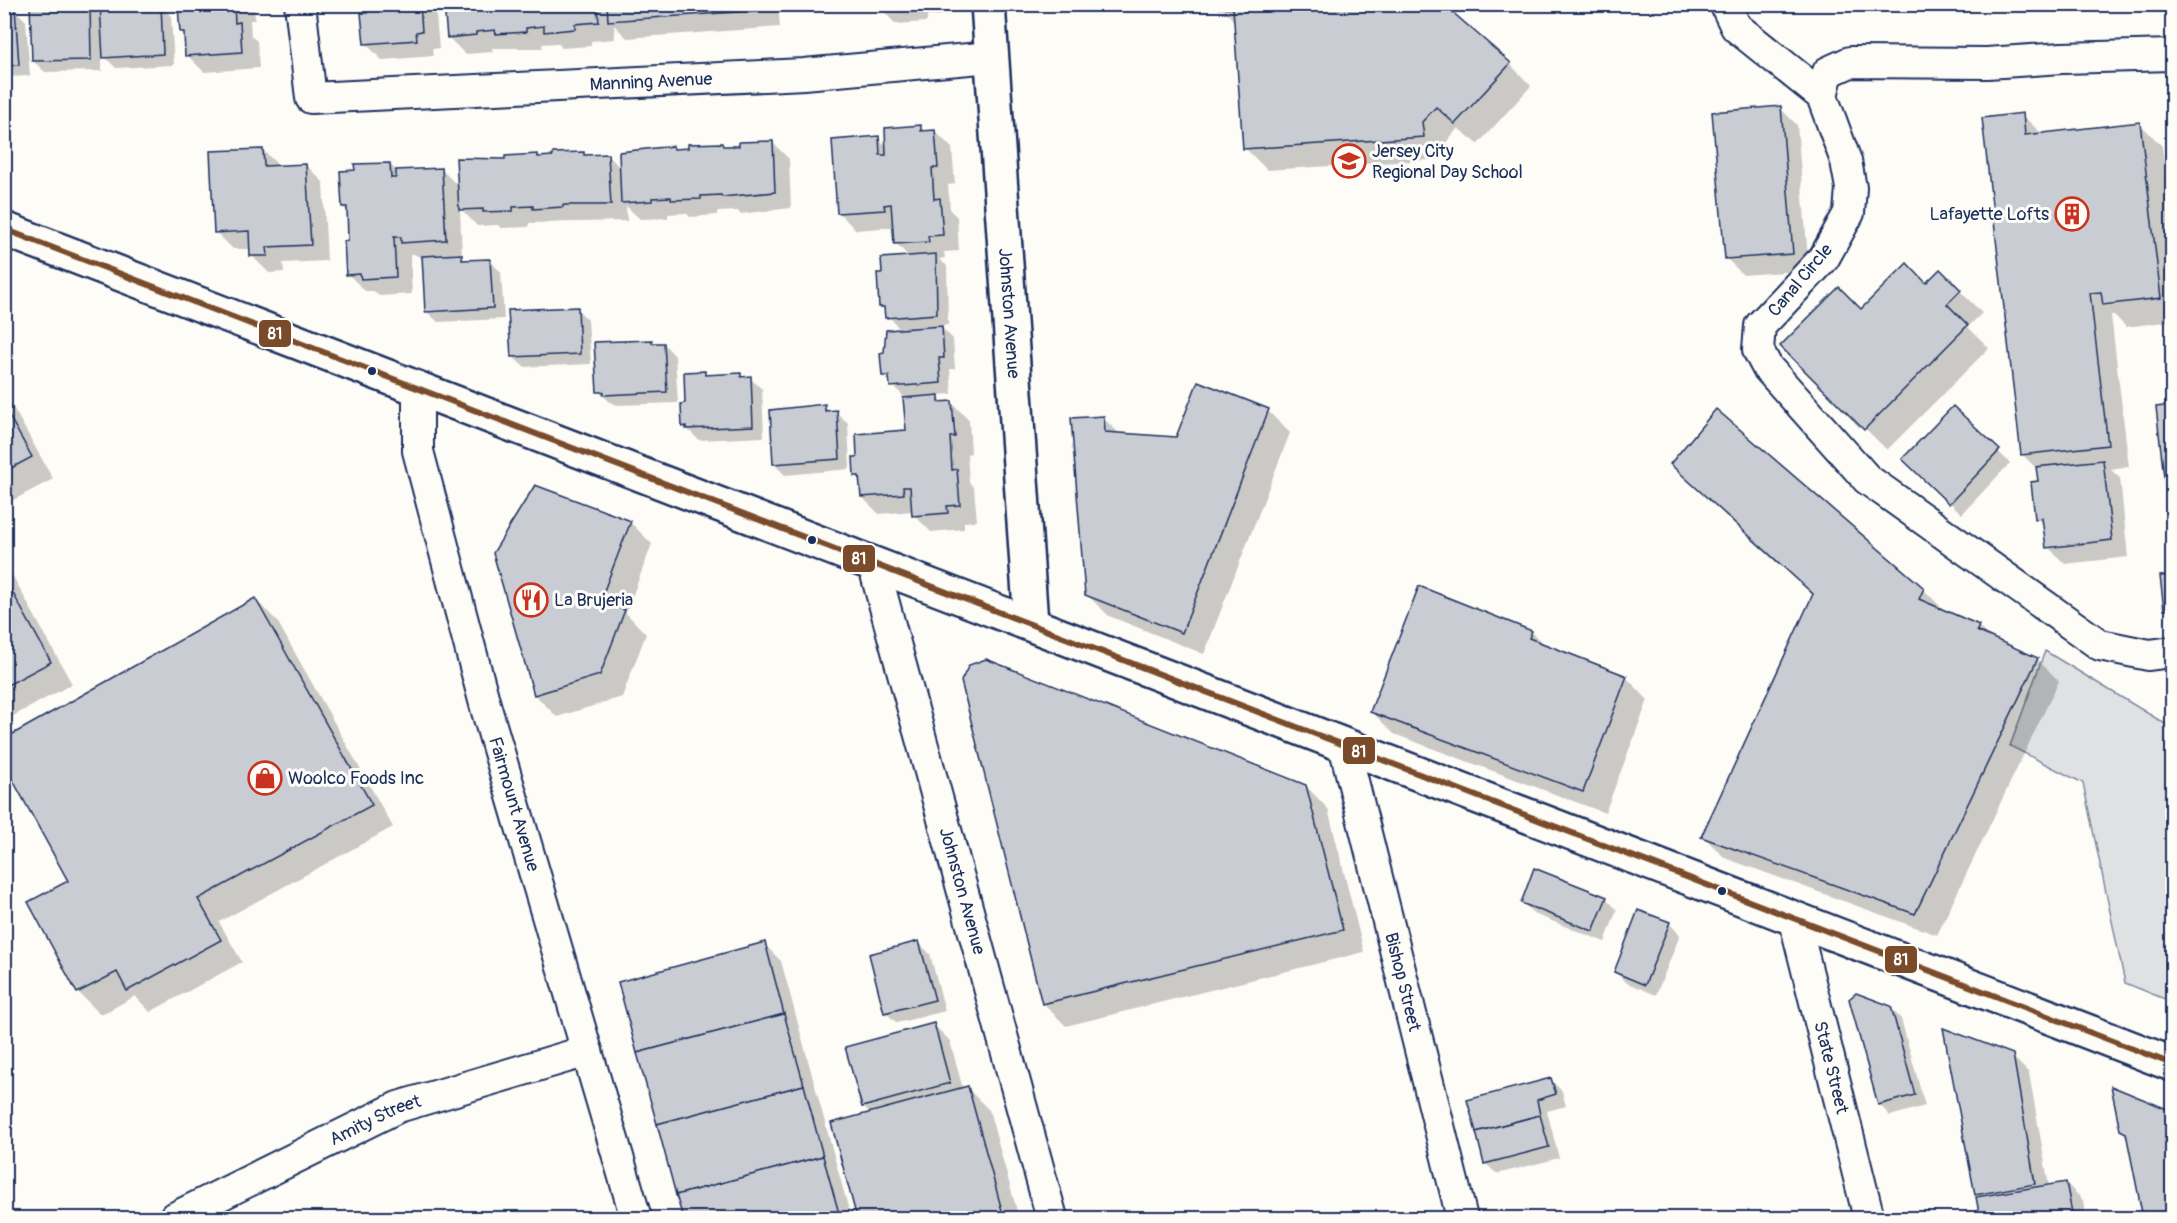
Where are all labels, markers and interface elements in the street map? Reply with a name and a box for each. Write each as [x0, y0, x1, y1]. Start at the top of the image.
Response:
street label: Manning Avenue [589, 67, 713, 96]
place label: Jersey City Regional Day School [1372, 140, 1523, 184]
school or university icon: Jersey City Regional Day School [1331, 143, 1367, 179]
building icon: Lafayette Lofts [2054, 196, 2090, 232]
place label: Lafayette Lofts [1929, 203, 2049, 226]
street label: Canal Circle [1763, 239, 1838, 322]
street label: Johnston Avenue [993, 247, 1025, 379]
line badge: 81 [258, 319, 292, 348]
text: 81 [268, 324, 282, 344]
unlabelled marker [366, 365, 378, 377]
unlabelled marker [806, 534, 818, 546]
line badge: 81 [842, 544, 876, 573]
text: 81 [852, 549, 866, 569]
restaurant icon: La Brujeria [513, 582, 549, 618]
place label: La Brujeria [554, 589, 633, 612]
street label: Fairmount Avenue [483, 734, 544, 874]
line badge: 81 [1342, 736, 1376, 765]
text: 81 [1352, 742, 1366, 762]
shop icon: Woolco Foods Inc [247, 760, 283, 796]
place label: Woolco Foods Inc [288, 767, 424, 790]
street label: Johnston Avenue [934, 825, 991, 957]
unlabelled marker [1716, 885, 1728, 897]
street label: Bishop Street [1379, 930, 1426, 1034]
line badge: 81 [1884, 945, 1918, 974]
text: 81 [1894, 950, 1908, 970]
street label: State Street [1808, 1019, 1854, 1117]
street label: Amity Street [326, 1090, 424, 1151]

